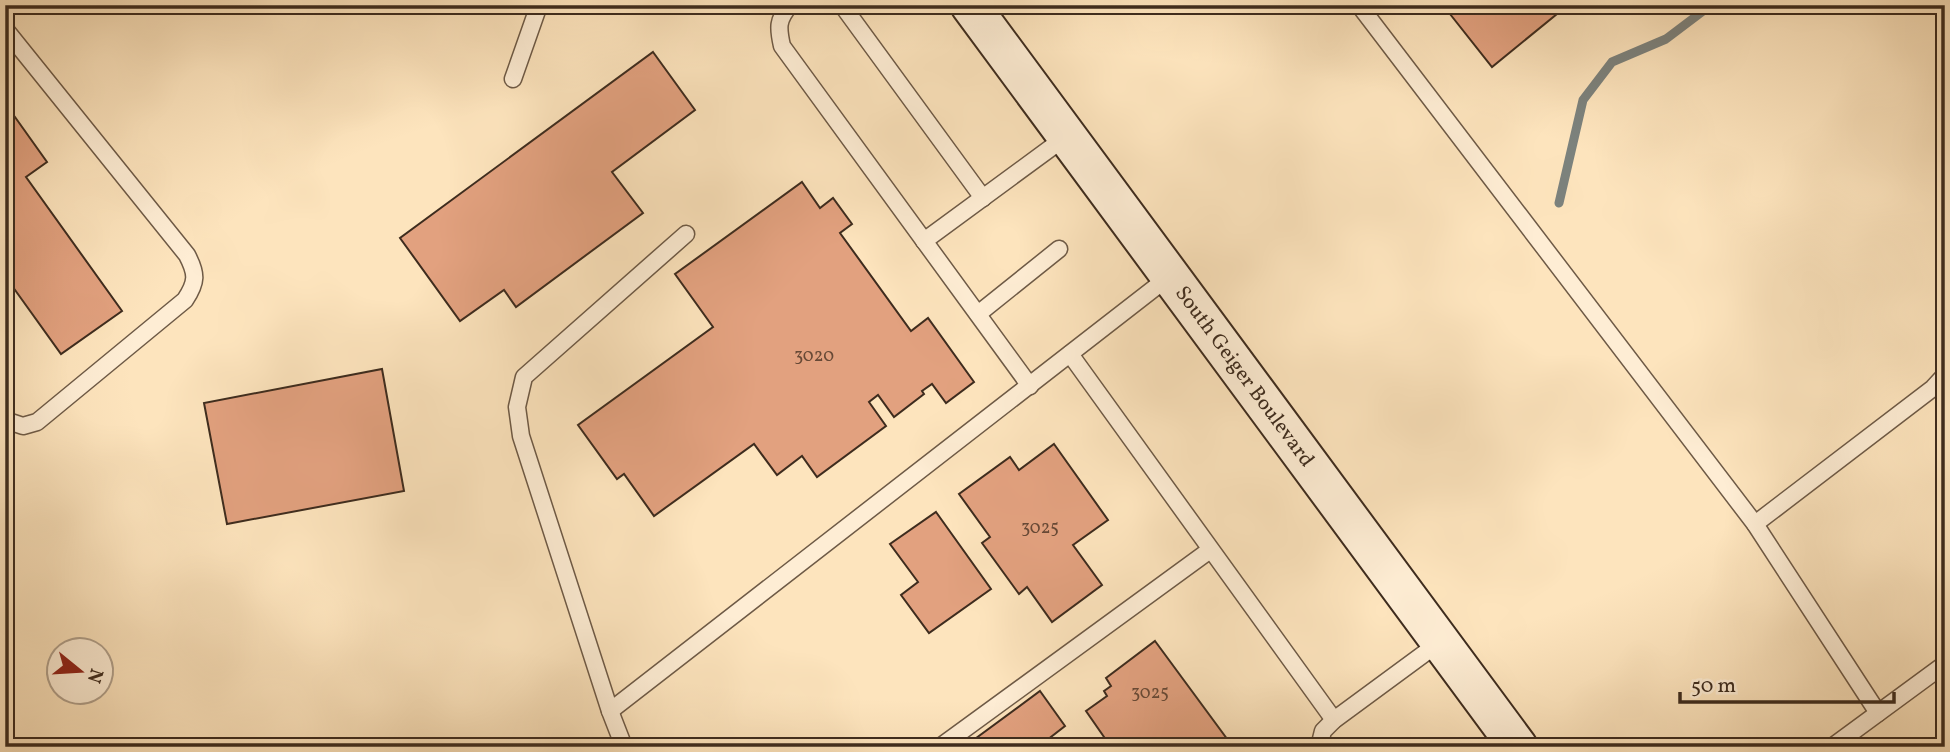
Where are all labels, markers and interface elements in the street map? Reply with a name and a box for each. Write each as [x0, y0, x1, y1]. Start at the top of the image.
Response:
street label: South Geiger Boulevard [1168, 280, 1321, 473]
house number: 3020 [794, 344, 834, 369]
house number: 3025 [1021, 516, 1059, 541]
north arrow [46, 636, 116, 706]
scale bar [1680, 661, 1894, 705]
text: N [80, 665, 109, 686]
text: 50 m [1691, 672, 1736, 701]
house number: 3025 [1131, 681, 1169, 706]

